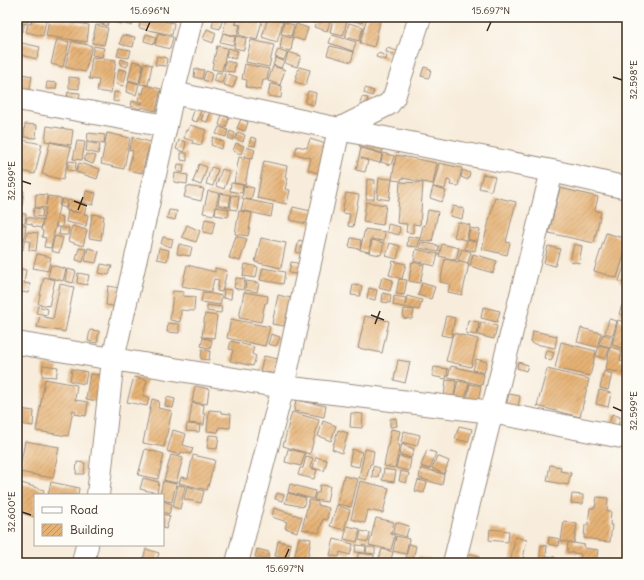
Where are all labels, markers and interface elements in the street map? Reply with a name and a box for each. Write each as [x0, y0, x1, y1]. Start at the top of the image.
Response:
text: 15.696°N [130, 4, 170, 17]
text: 15.697°N [472, 4, 510, 17]
text: 32.598°E [627, 60, 640, 100]
text: 32.599°E [5, 161, 18, 201]
text: 32.599°E [627, 391, 640, 431]
text: 32.600°E [5, 491, 18, 533]
legend [34, 494, 164, 546]
text: Road [70, 502, 98, 517]
text: Building [70, 522, 114, 537]
text: 15.697°N [266, 562, 304, 575]

